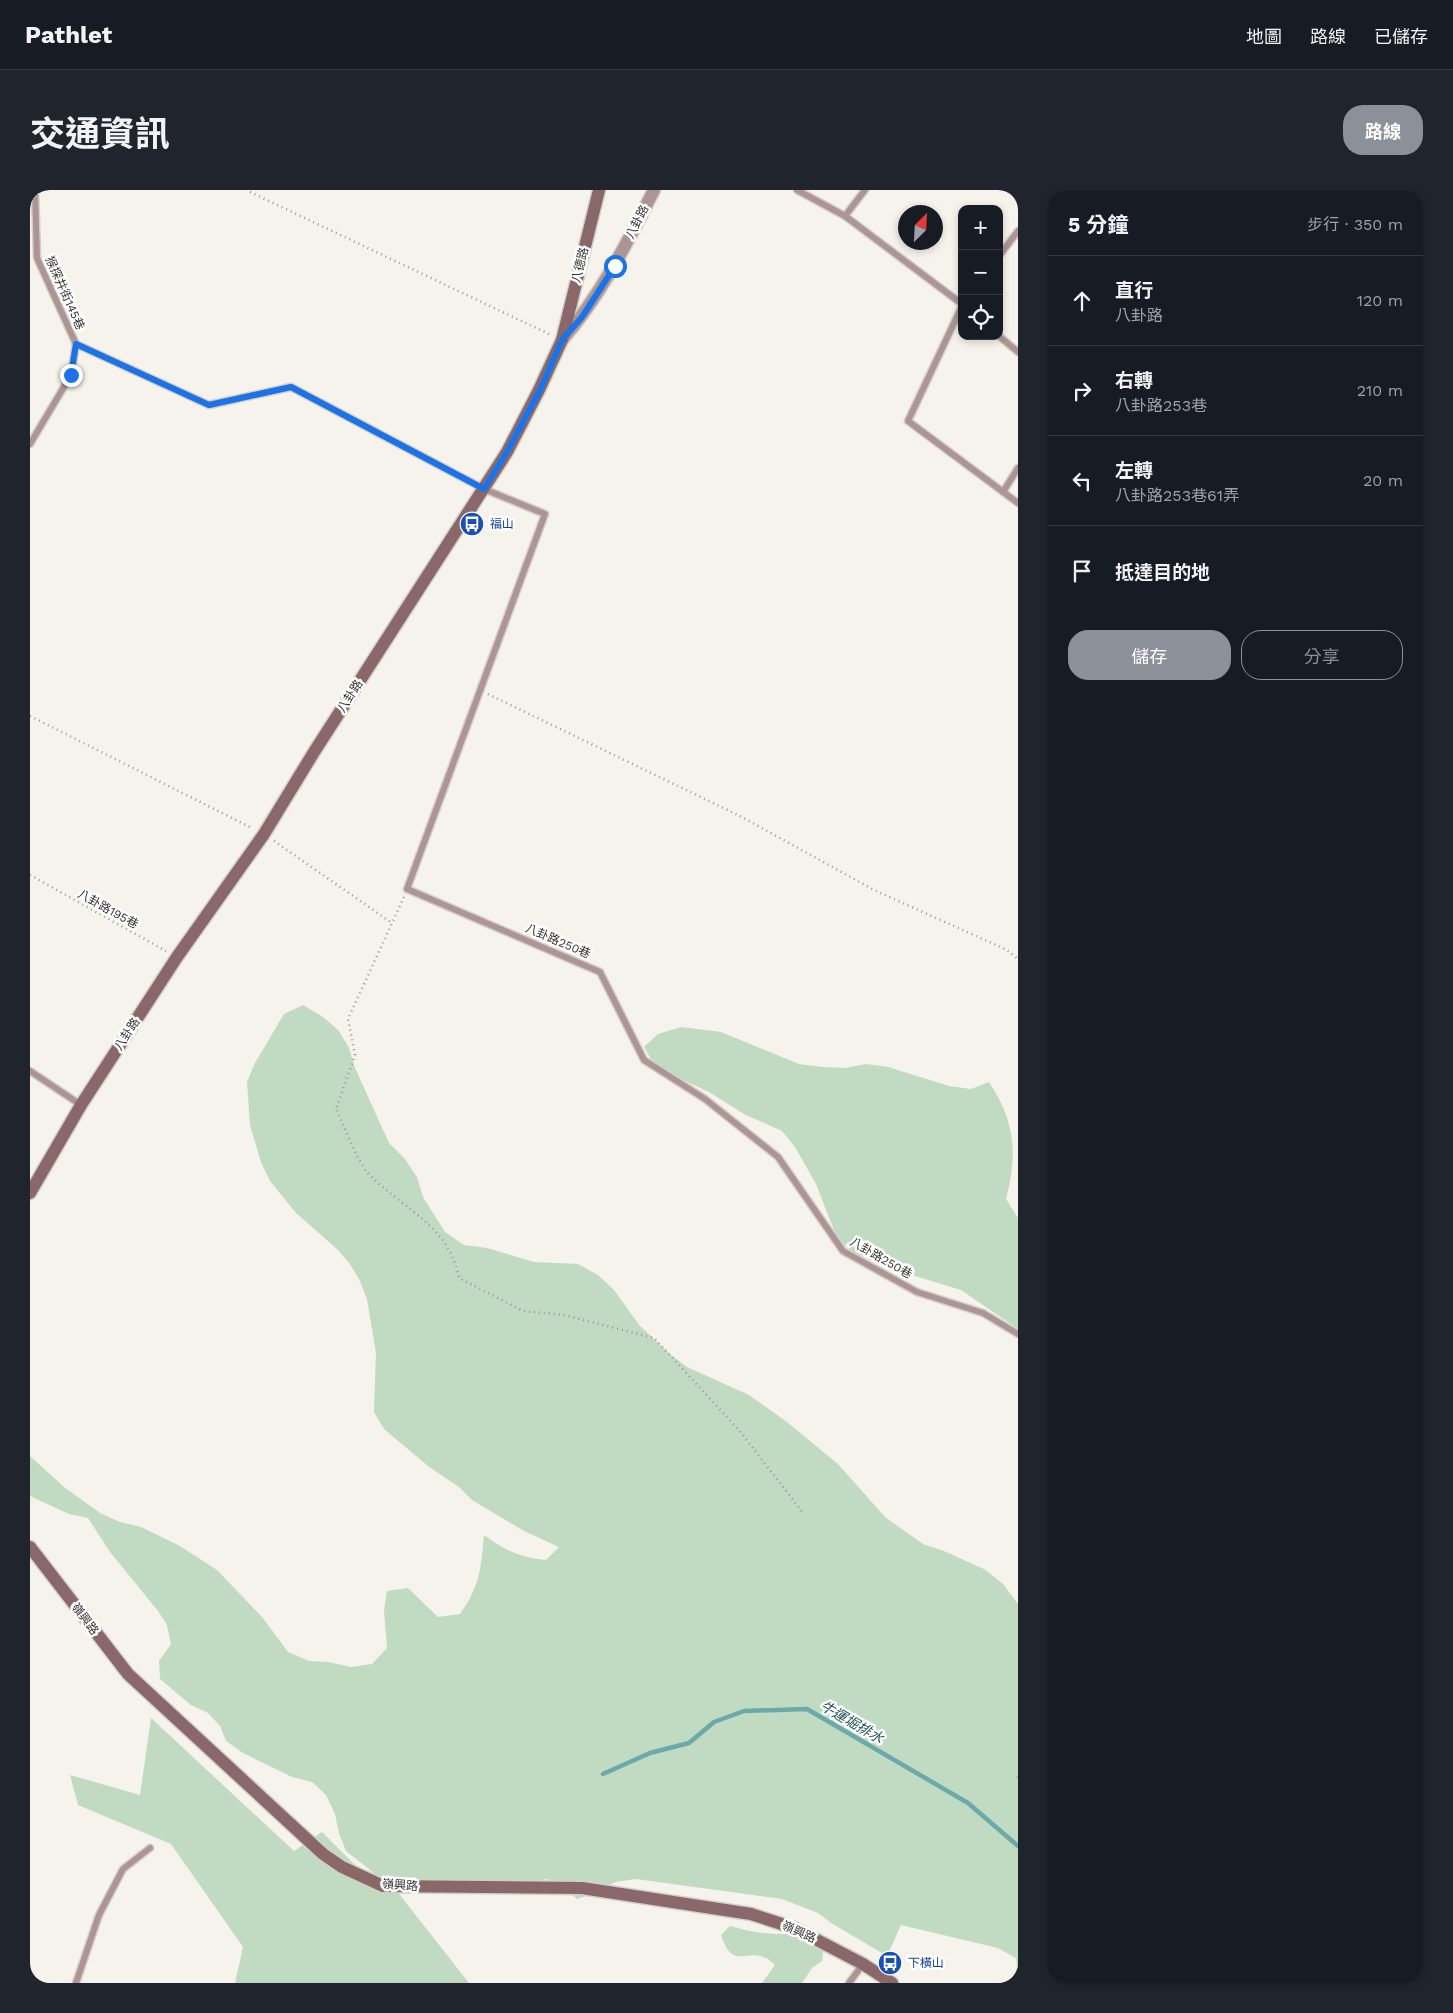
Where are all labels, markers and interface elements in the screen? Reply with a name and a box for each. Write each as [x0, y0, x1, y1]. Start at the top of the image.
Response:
text: Pathlet [25, 21, 112, 49]
text: 地圖 [1246, 26, 1282, 47]
text: 路線 [1310, 26, 1346, 47]
text: 已儲存 [1374, 26, 1428, 47]
button: 路線 [1343, 105, 1423, 155]
text: 交通資訊 [30, 113, 170, 155]
street label: 八卦路 [623, 203, 651, 241]
north arrow [898, 205, 943, 250]
map controls [958, 205, 1003, 340]
button: + [958, 205, 1003, 250]
text: 5 分鐘 [1068, 212, 1128, 237]
text: 步行 · 350 m [1307, 215, 1403, 234]
street label: 八德路 [569, 246, 591, 284]
button: − [958, 250, 1003, 295]
street label: 猴探井街145巷 [43, 254, 87, 332]
route start [604, 255, 627, 278]
text: 直行 [1115, 279, 1153, 302]
icon: ahead [1068, 287, 1096, 315]
text: 120 m [1357, 291, 1403, 310]
button: locate [958, 295, 1003, 340]
text: 八卦路 [1115, 306, 1163, 325]
route end [60, 364, 83, 387]
text: 右轉 [1115, 369, 1153, 392]
icon: right [1068, 377, 1096, 405]
text: 210 m [1357, 381, 1403, 400]
text: 八卦路253巷 [1115, 396, 1207, 415]
text: 左轉 [1115, 459, 1153, 482]
icon: left [1068, 467, 1096, 495]
text: 20 m [1363, 471, 1403, 490]
text: 八卦路253巷61弄 [1115, 486, 1239, 505]
bus stop icon: 福山 [459, 511, 485, 537]
place label: 福山 [490, 517, 514, 531]
icon: arrive [1068, 557, 1096, 585]
text: 抵達目的地 [1115, 561, 1210, 584]
button: 儲存 [1068, 630, 1231, 680]
button: 分享 [1241, 630, 1403, 680]
street label: 八卦路 [334, 677, 366, 715]
street label: 八卦路195巷 [75, 887, 141, 931]
street label: 八卦路250巷 [523, 921, 593, 961]
street label: 八卦路 [111, 1015, 143, 1053]
street label: 八卦路250巷 [847, 1235, 915, 1281]
street label: 嶺興路 [69, 1600, 101, 1638]
water label: 牛運堀排水 [818, 1698, 887, 1747]
street label: 嶺興路 [382, 1877, 418, 1893]
street label: 嶺興路 [780, 1918, 818, 1946]
bus stop icon: 下橫山 [877, 1950, 903, 1976]
place label: 下橫山 [908, 1956, 944, 1970]

